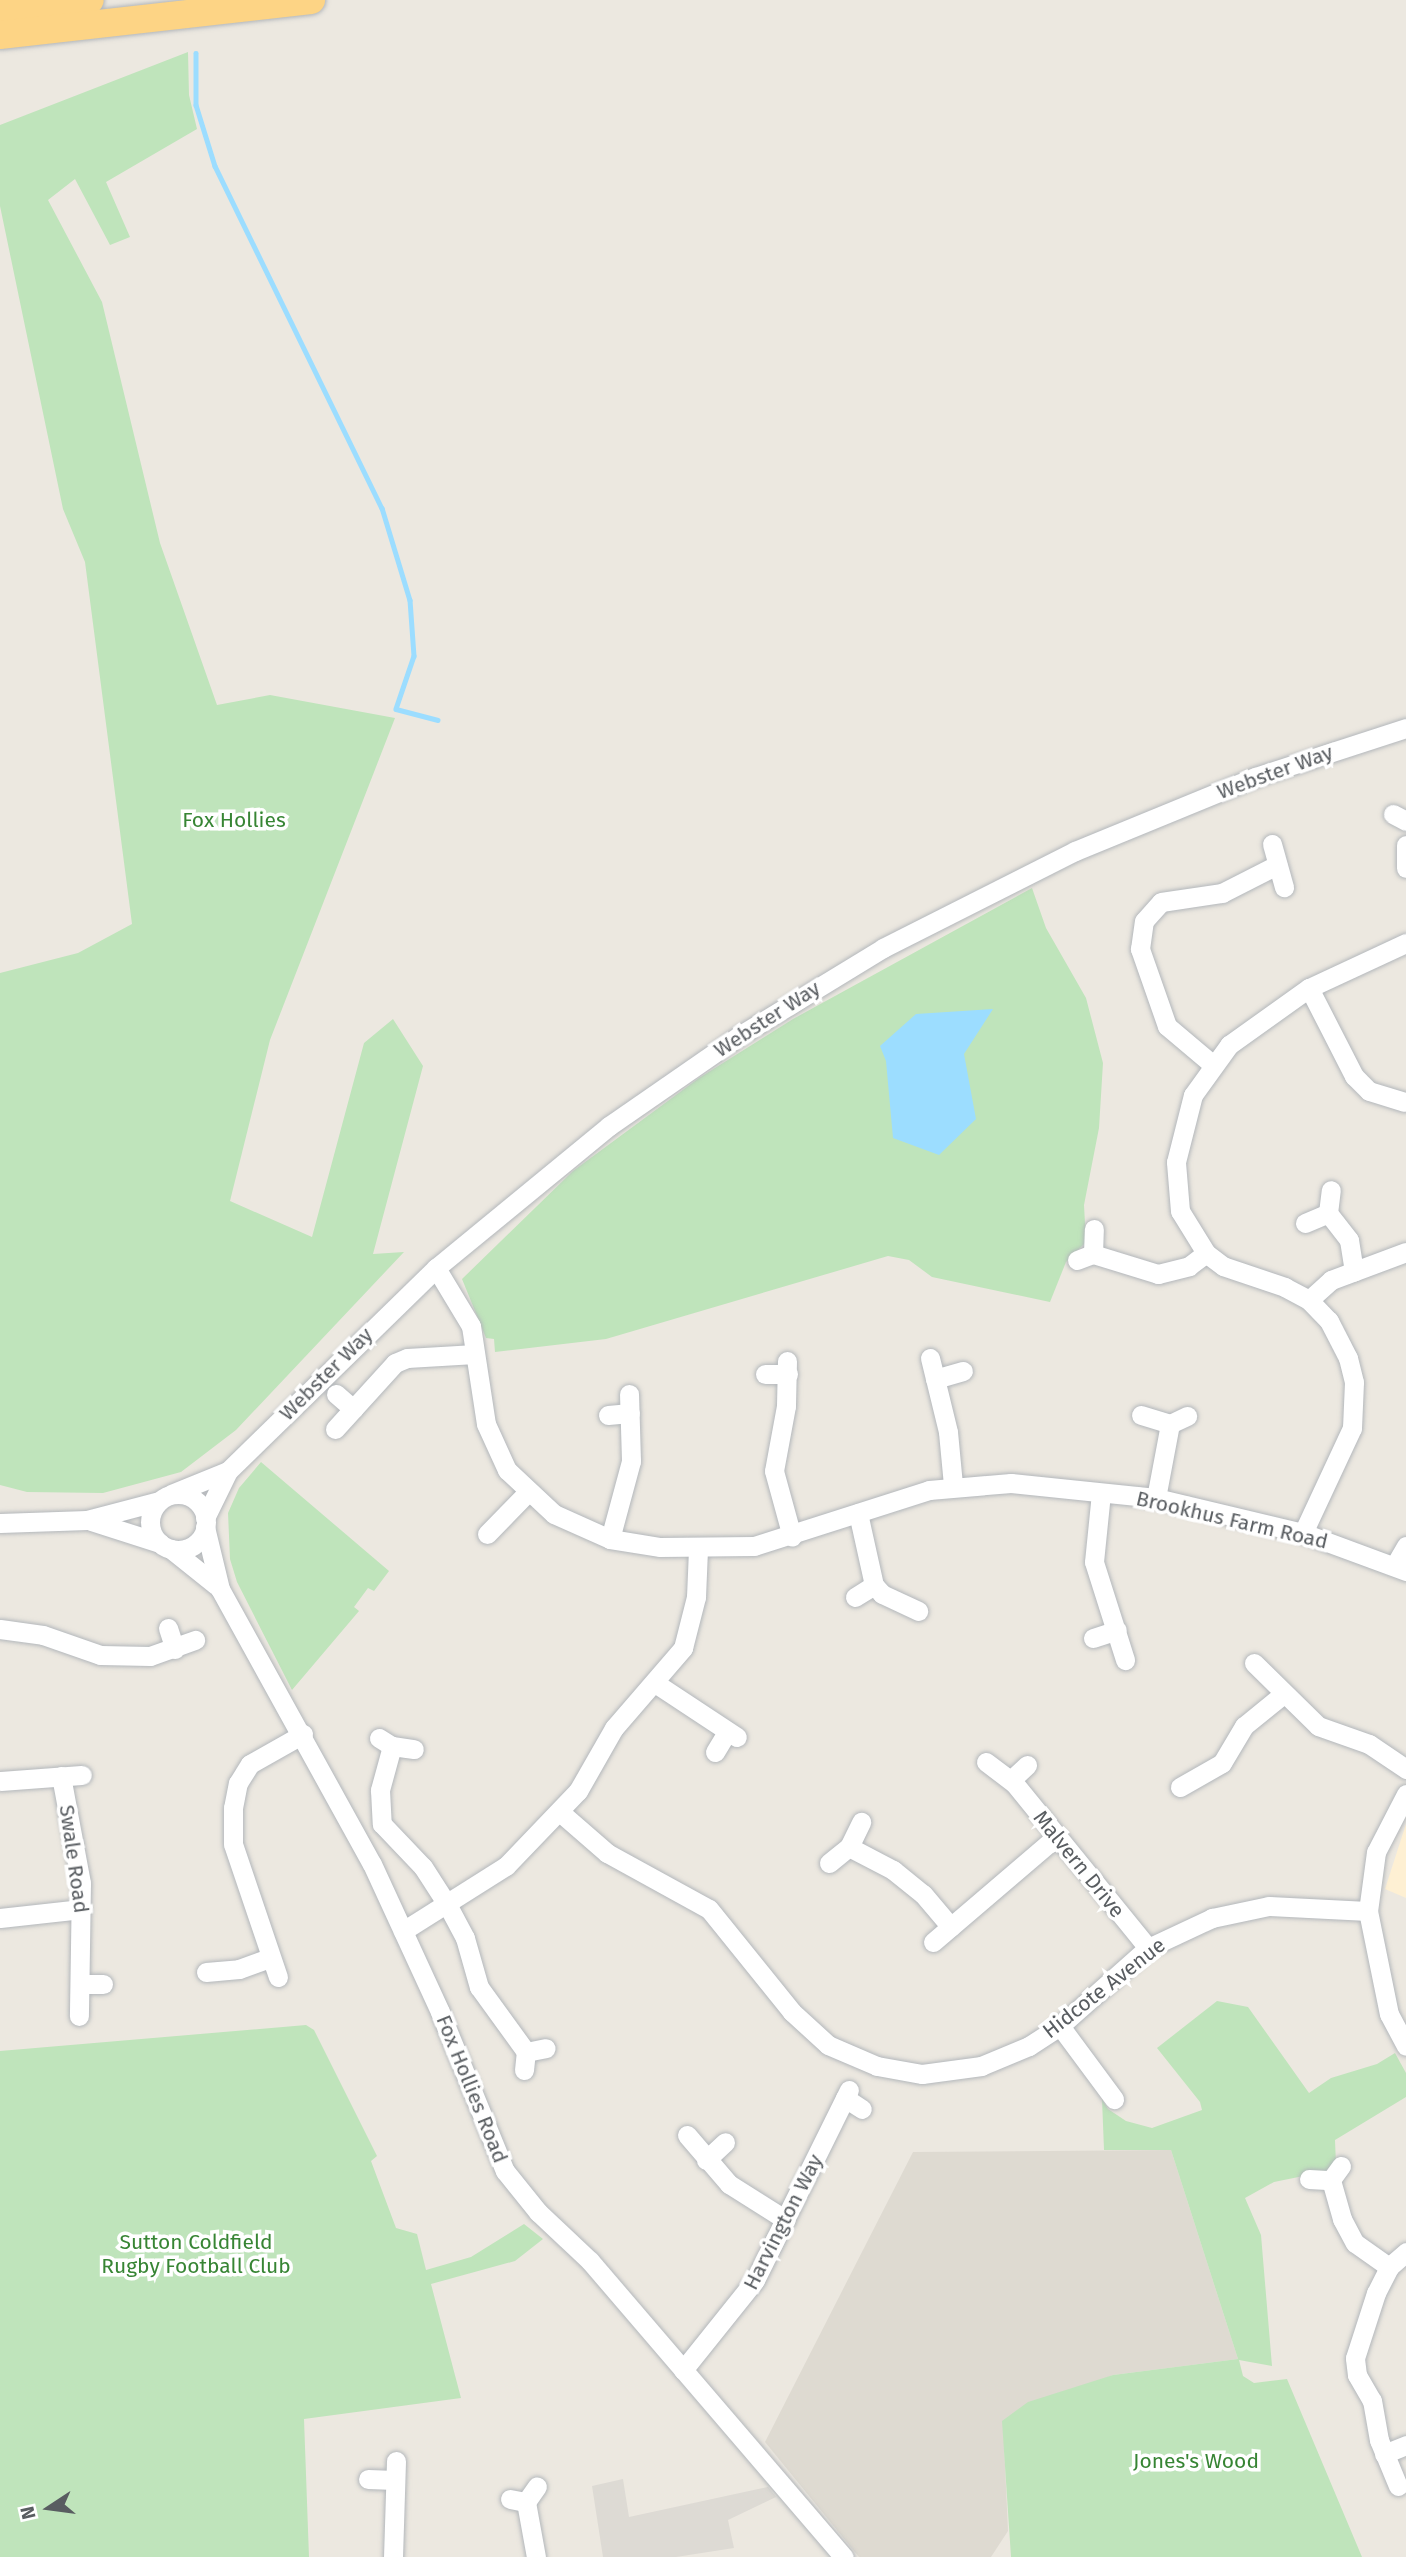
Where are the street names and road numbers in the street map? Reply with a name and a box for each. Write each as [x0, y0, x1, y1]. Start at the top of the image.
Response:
street label: Webster Way [1214, 739, 1336, 805]
street label: Webster Way [709, 975, 825, 1063]
street label: Webster Way [274, 1322, 378, 1426]
street label: Brookhus Farm Road [1134, 1486, 1330, 1554]
street label: Swale Road [54, 1803, 94, 1915]
street label: Malvern Drive [1028, 1805, 1130, 1923]
street label: Hidcote Avenue [1038, 1932, 1170, 2044]
street label: Fox Hollies Road [431, 2011, 513, 2167]
street label: Harvington Way [738, 2150, 828, 2294]

